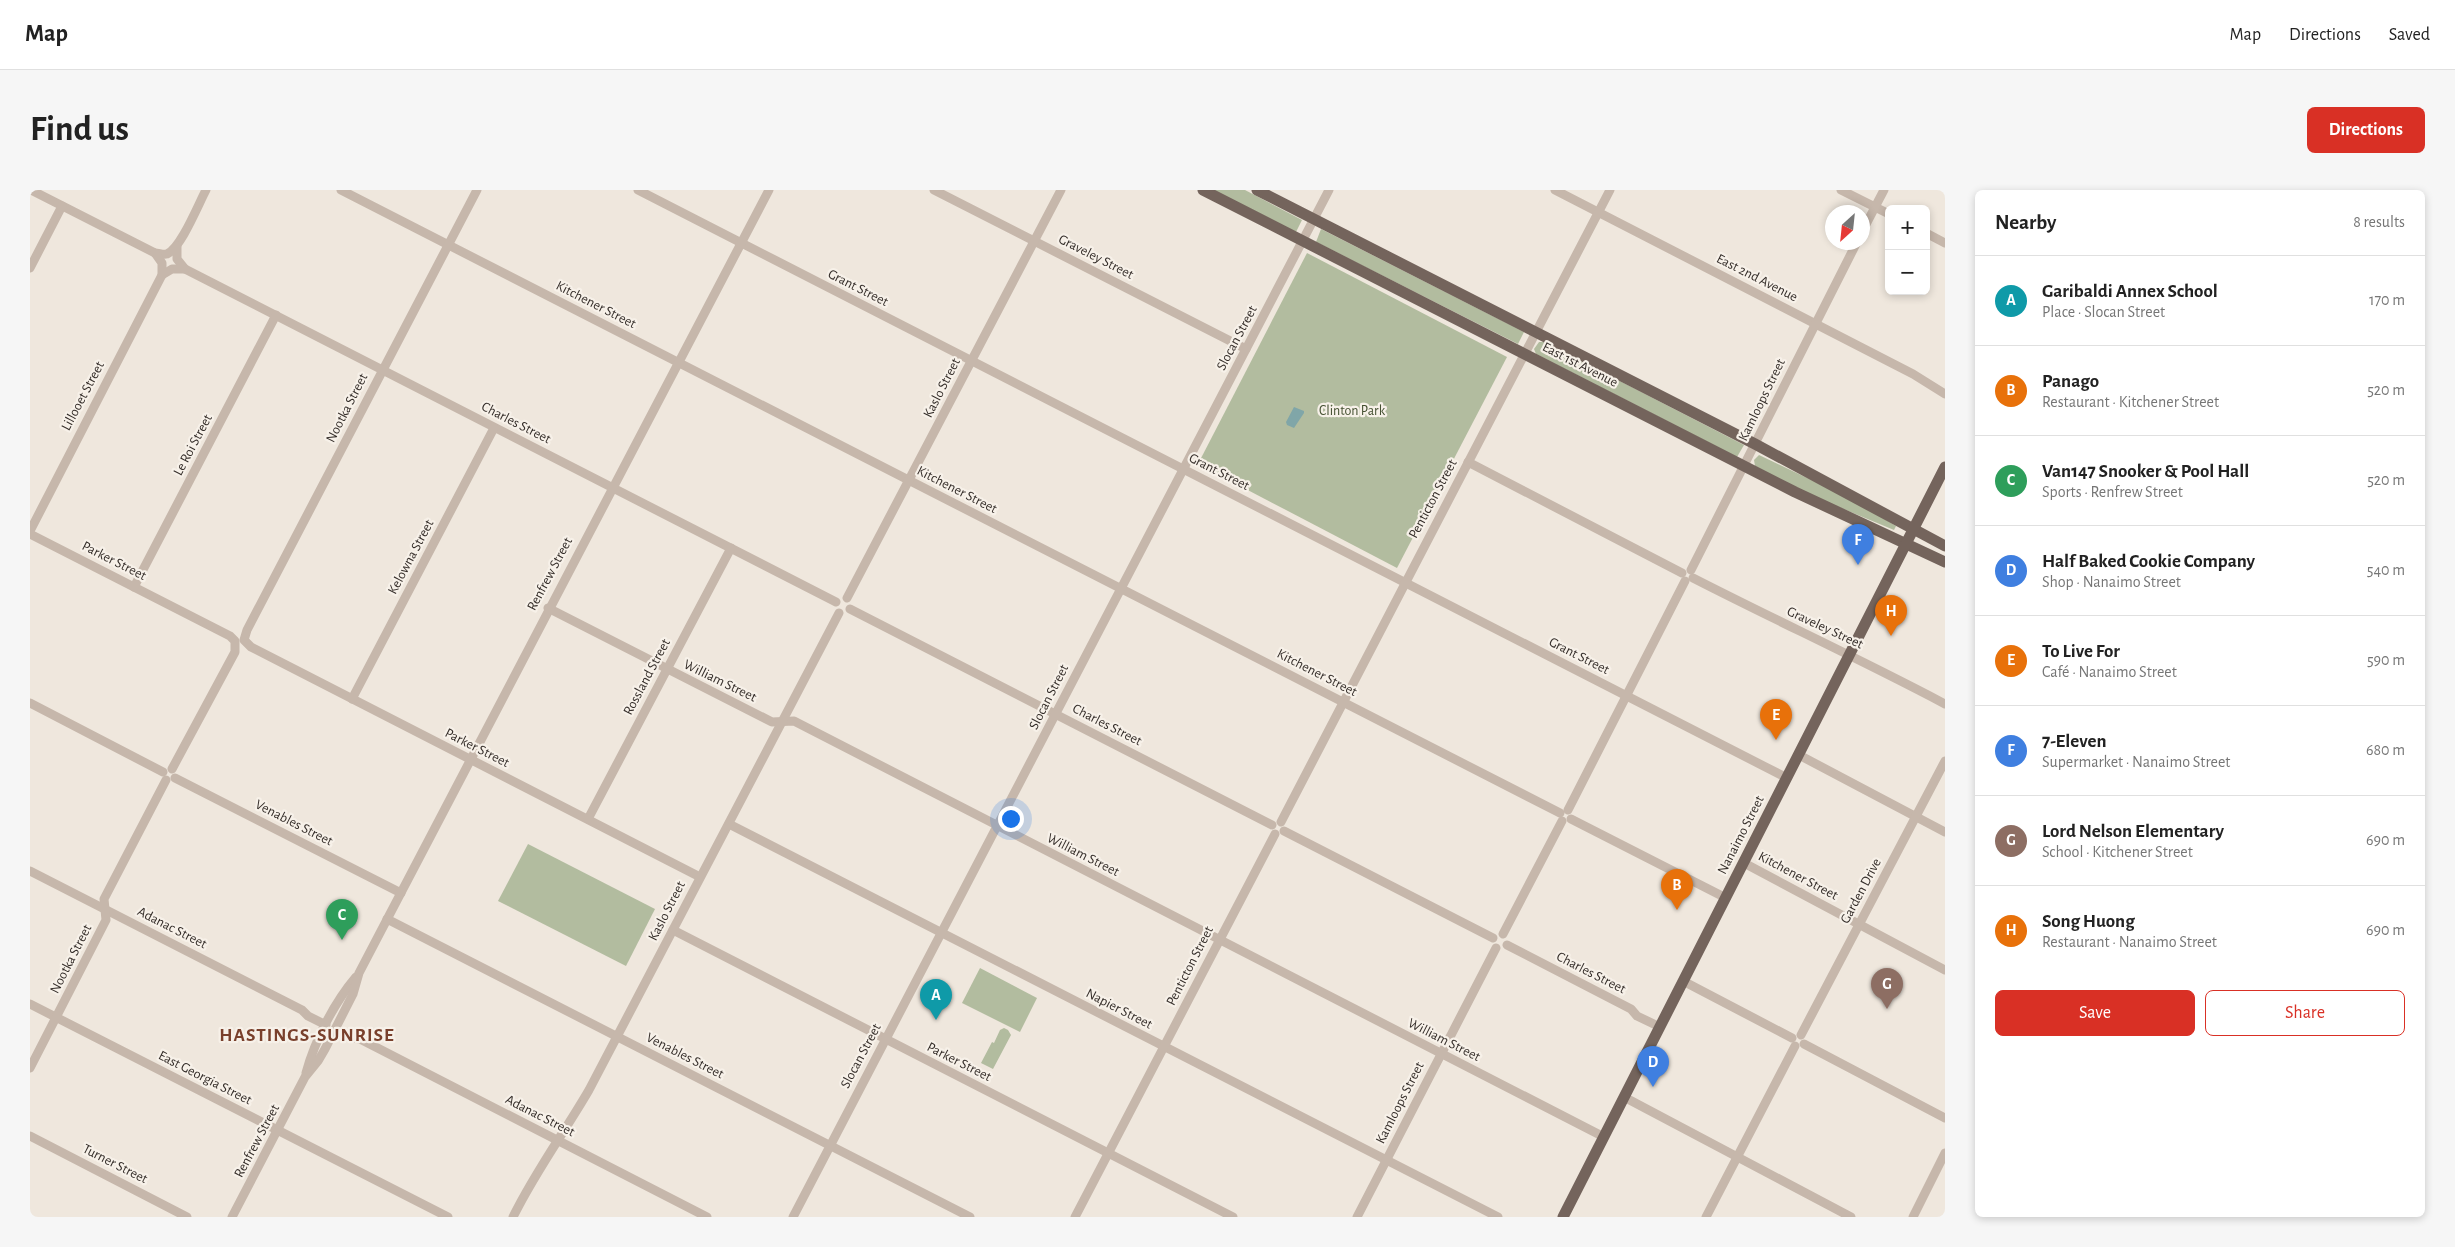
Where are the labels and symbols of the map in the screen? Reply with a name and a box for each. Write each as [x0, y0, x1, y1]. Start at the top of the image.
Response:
north arrow [1825, 205, 1870, 250]
street label: Graveley Street [1056, 232, 1136, 282]
street label: East 2nd Avenue [1714, 252, 1800, 304]
street label: Grant Street [826, 267, 891, 309]
street label: Kitchener Street [554, 279, 639, 331]
street label: Slocan Street [1214, 303, 1260, 373]
street label: East 1st Avenue [1540, 340, 1620, 390]
street label: Kaslo Street [921, 355, 963, 420]
street label: Kamloops Street [1736, 356, 1788, 443]
street label: Lillooet Street [59, 359, 107, 433]
street label: Nootka Street [324, 371, 371, 445]
street label: Charles Street [479, 400, 553, 447]
park label: Clinton Park [1319, 404, 1386, 418]
street label: Le Roi Street [171, 412, 215, 478]
street label: Grant Street [1187, 451, 1252, 493]
street label: Penticton Street [1406, 457, 1460, 541]
street label: Kitchener Street [915, 464, 1000, 516]
street label: Kelowna Street [385, 517, 437, 597]
pin: F [1842, 524, 1874, 565]
street label: Renfrew Street [525, 535, 575, 613]
street label: Parker Street [80, 539, 149, 583]
pin: H [1875, 595, 1907, 636]
street label: Graveley Street [1785, 604, 1866, 652]
street label: Grant Street [1547, 635, 1612, 677]
street label: Rossland Street [621, 636, 673, 717]
street label: Kitchener Street [1275, 647, 1360, 699]
street label: William Street [681, 657, 759, 705]
street label: Slocan Street [1027, 662, 1072, 732]
pin: E [1760, 699, 1792, 740]
street label: Charles Street [1070, 702, 1144, 749]
street label: Parker Street [443, 726, 512, 770]
street label: Nanaimo Street [1715, 793, 1767, 877]
street label: Venables Street [253, 797, 336, 849]
your location [998, 806, 1024, 832]
street label: William Street [1045, 831, 1122, 879]
street label: Kitchener Street [1756, 849, 1841, 903]
street label: Garden Drive [1838, 856, 1884, 926]
pin: B [1661, 869, 1693, 910]
street label: Kaslo Street [646, 878, 688, 943]
pin: C [326, 899, 358, 940]
street label: Adanac Street [135, 905, 209, 952]
street label: Nootka Street [48, 922, 95, 996]
street label: Penticton Street [1164, 924, 1216, 1008]
street label: Charles Street [1554, 950, 1628, 997]
pin: G [1871, 968, 1903, 1009]
pin: A [920, 979, 952, 1020]
street label: Napier Street [1084, 986, 1155, 1032]
street label: William Street [1406, 1016, 1483, 1064]
street label: Slocan Street [838, 1021, 884, 1091]
district label: HASTINGS-SUNRISE [219, 1026, 395, 1045]
street label: Venables Street [644, 1030, 727, 1082]
street label: Parker Street [925, 1040, 994, 1084]
pin: D [1637, 1046, 1669, 1087]
street label: East Georgia Street [156, 1048, 254, 1108]
street label: Kamloops Street [1373, 1059, 1427, 1146]
street label: Adanac Street [503, 1093, 577, 1140]
street label: Renfrew Street [232, 1102, 282, 1180]
street label: Turner Street [80, 1142, 150, 1187]

